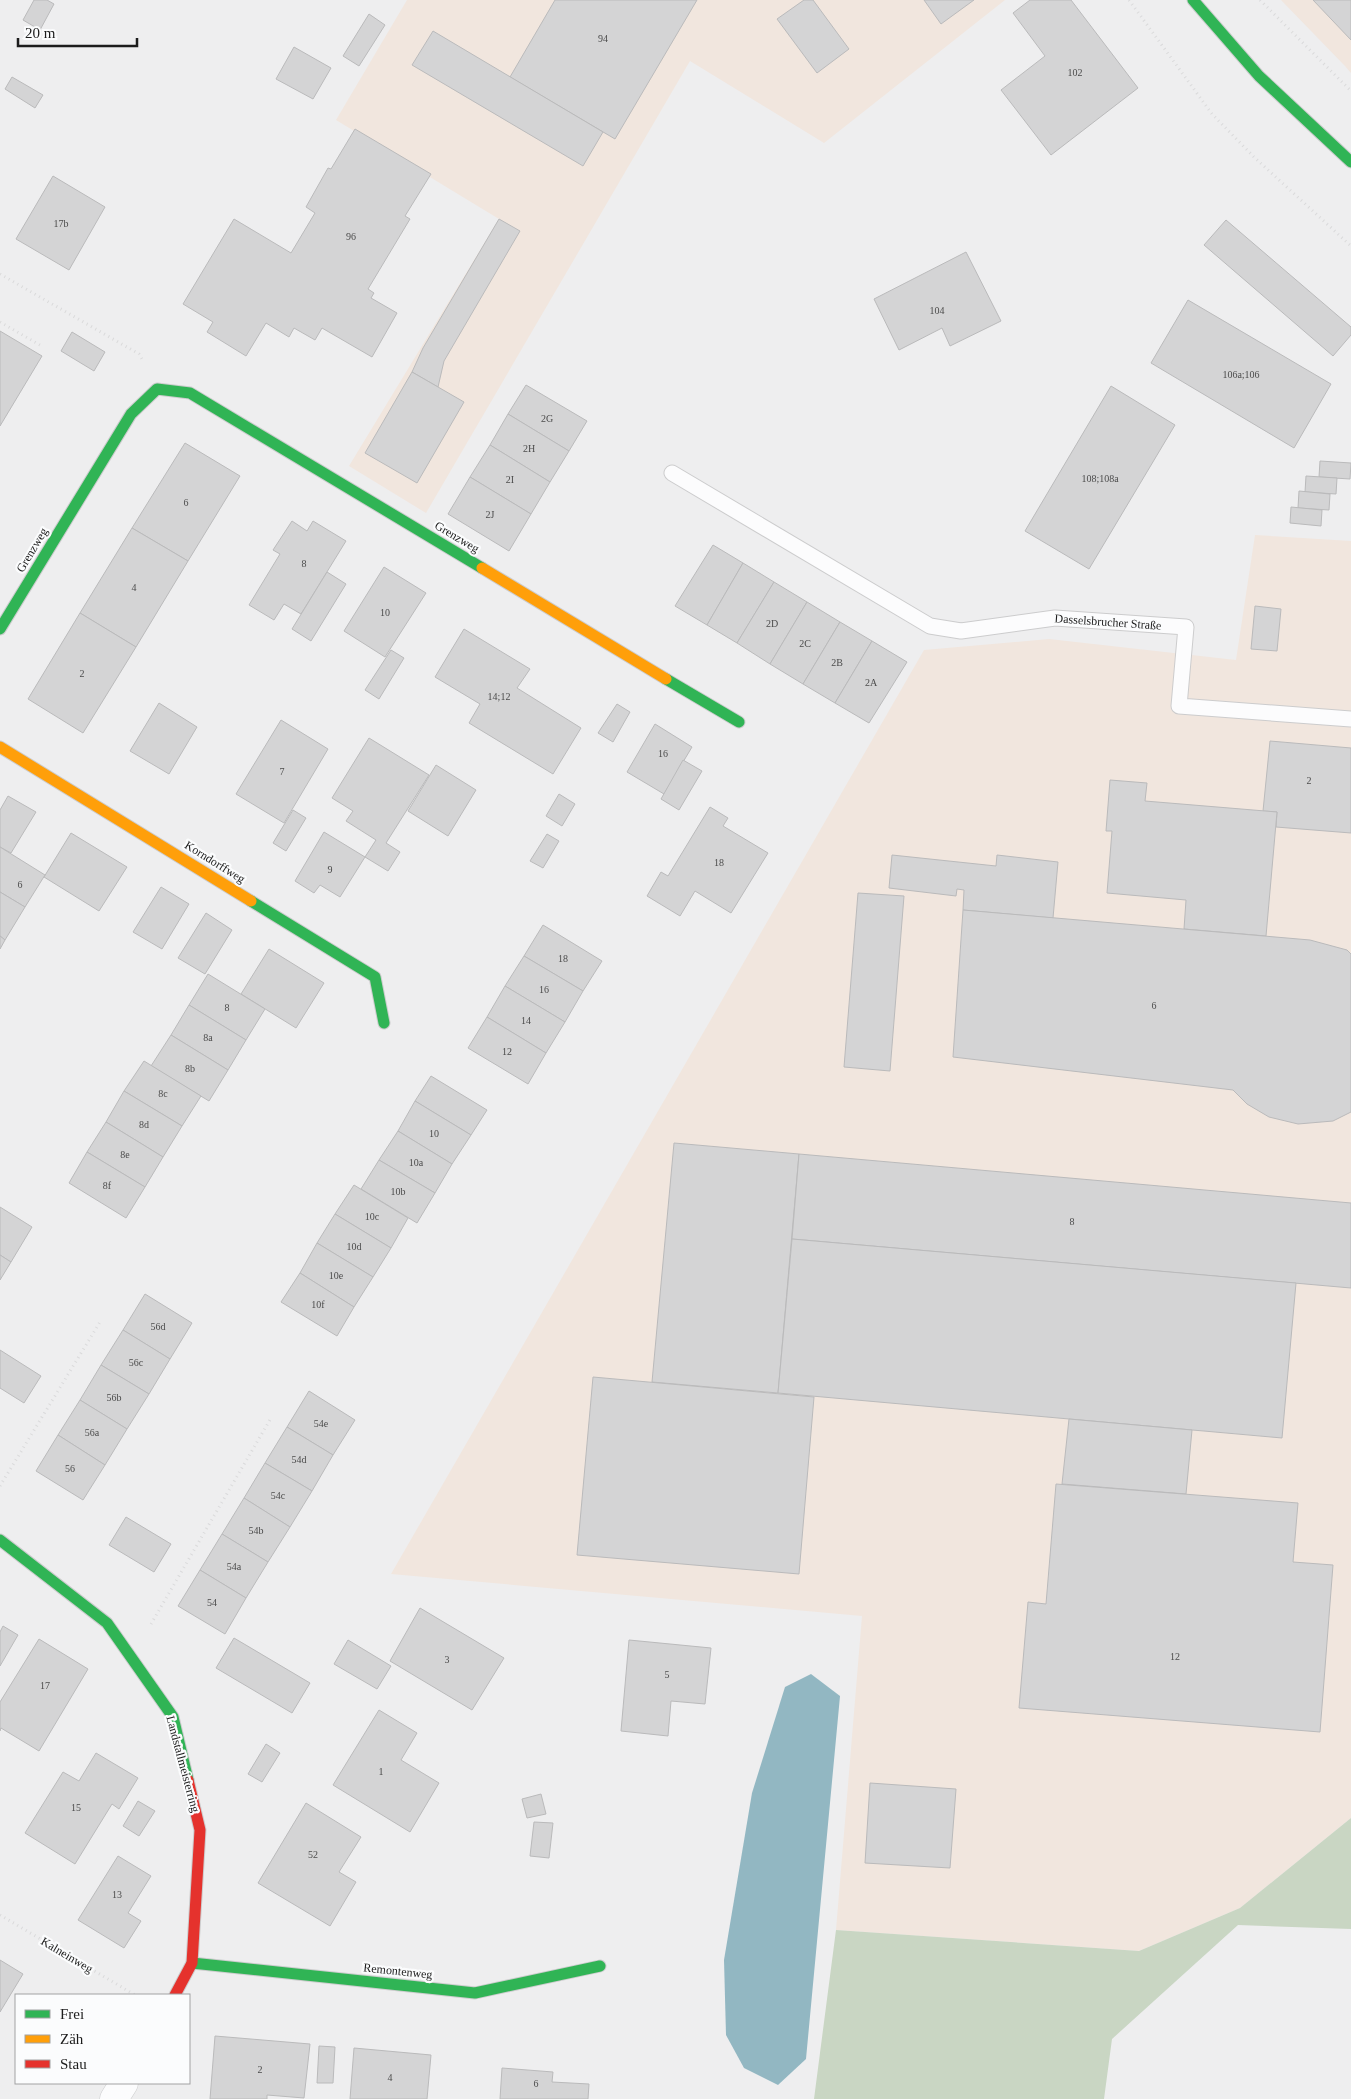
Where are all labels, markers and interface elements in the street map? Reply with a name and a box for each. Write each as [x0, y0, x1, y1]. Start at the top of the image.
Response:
scale bar [18, 15, 136, 47]
text: 20 m [25, 25, 56, 41]
house number: 94 [598, 33, 608, 44]
house number: 102 [1068, 67, 1083, 78]
house number: 17b [54, 218, 69, 229]
house number: 96 [346, 231, 356, 242]
house number: 104 [930, 305, 945, 316]
house number: 106a;106 [1222, 369, 1260, 380]
house number: 2G [541, 413, 553, 424]
house number: 2H [523, 443, 535, 454]
house number: 108;108a [1081, 473, 1119, 484]
house number: 2I [506, 474, 514, 485]
house number: 6 [184, 497, 189, 508]
house number: 2J [486, 509, 495, 520]
street label: Grenzweg [432, 518, 482, 556]
street label: Grenzweg [13, 525, 51, 575]
house number: 8 [302, 558, 307, 569]
house number: 4 [132, 582, 137, 593]
house number: 10 [380, 607, 390, 618]
street label: Dasselsbrucher Straße [1054, 611, 1162, 633]
house number: 2D [766, 618, 778, 629]
house number: 2C [799, 638, 811, 649]
house number: 2B [831, 657, 843, 668]
house number: 2 [80, 668, 85, 679]
house number: 2A [865, 677, 878, 688]
house number: 14;12 [488, 691, 510, 702]
house number: 16 [658, 748, 668, 759]
house number: 7 [280, 766, 285, 777]
house number: 2 [1307, 775, 1312, 786]
street label: Korndorffweg [182, 838, 248, 886]
house number: 18 [714, 857, 724, 868]
house number: 9 [328, 864, 333, 875]
house number: 6 [18, 879, 23, 890]
house number: 18 [558, 953, 568, 964]
house number: 16 [539, 984, 549, 995]
house number: 6 [1152, 1000, 1157, 1011]
house number: 8 [225, 1002, 230, 1013]
house number: 14 [521, 1015, 531, 1026]
house number: 8a [203, 1032, 213, 1043]
house number: 12 [502, 1046, 512, 1057]
house number: 8b [185, 1063, 195, 1074]
house number: 8c [158, 1088, 168, 1099]
house number: 8d [139, 1119, 149, 1130]
house number: 10 [429, 1128, 439, 1139]
house number: 8e [120, 1149, 130, 1160]
house number: 10a [409, 1157, 424, 1168]
house number: 8f [103, 1180, 112, 1191]
house number: 10b [391, 1186, 406, 1197]
house number: 10c [365, 1211, 380, 1222]
house number: 8 [1070, 1216, 1075, 1227]
house number: 10d [347, 1241, 362, 1252]
house number: 10e [329, 1270, 344, 1281]
house number: 10f [311, 1299, 325, 1310]
house number: 56d [151, 1321, 166, 1332]
house number: 56c [129, 1357, 144, 1368]
house number: 56b [107, 1392, 122, 1403]
house number: 54e [314, 1418, 329, 1429]
house number: 56a [85, 1427, 100, 1438]
house number: 54d [292, 1454, 307, 1465]
house number: 56 [65, 1463, 75, 1474]
house number: 54c [271, 1490, 286, 1501]
house number: 54b [249, 1525, 264, 1536]
house number: 54a [227, 1561, 242, 1572]
house number: 54 [207, 1597, 217, 1608]
house number: 12 [1170, 1651, 1180, 1662]
house number: 3 [445, 1654, 450, 1665]
house number: 5 [665, 1669, 670, 1680]
house number: 17 [40, 1680, 50, 1691]
street label: Landstallmeisterring [163, 1714, 203, 1814]
house number: 1 [379, 1766, 384, 1777]
house number: 15 [71, 1802, 81, 1813]
house number: 52 [308, 1849, 318, 1860]
house number: 13 [112, 1889, 122, 1900]
street label: Kalneinweg [39, 1934, 95, 1976]
street label: Remontenweg [363, 1960, 433, 1982]
legend [15, 1994, 190, 2084]
text: Frei [60, 2006, 84, 2022]
text: Zäh [60, 2031, 84, 2047]
text: Stau [60, 2056, 87, 2072]
house number: 2 [258, 2064, 263, 2075]
house number: 4 [388, 2072, 393, 2083]
house number: 6 [534, 2078, 539, 2089]

